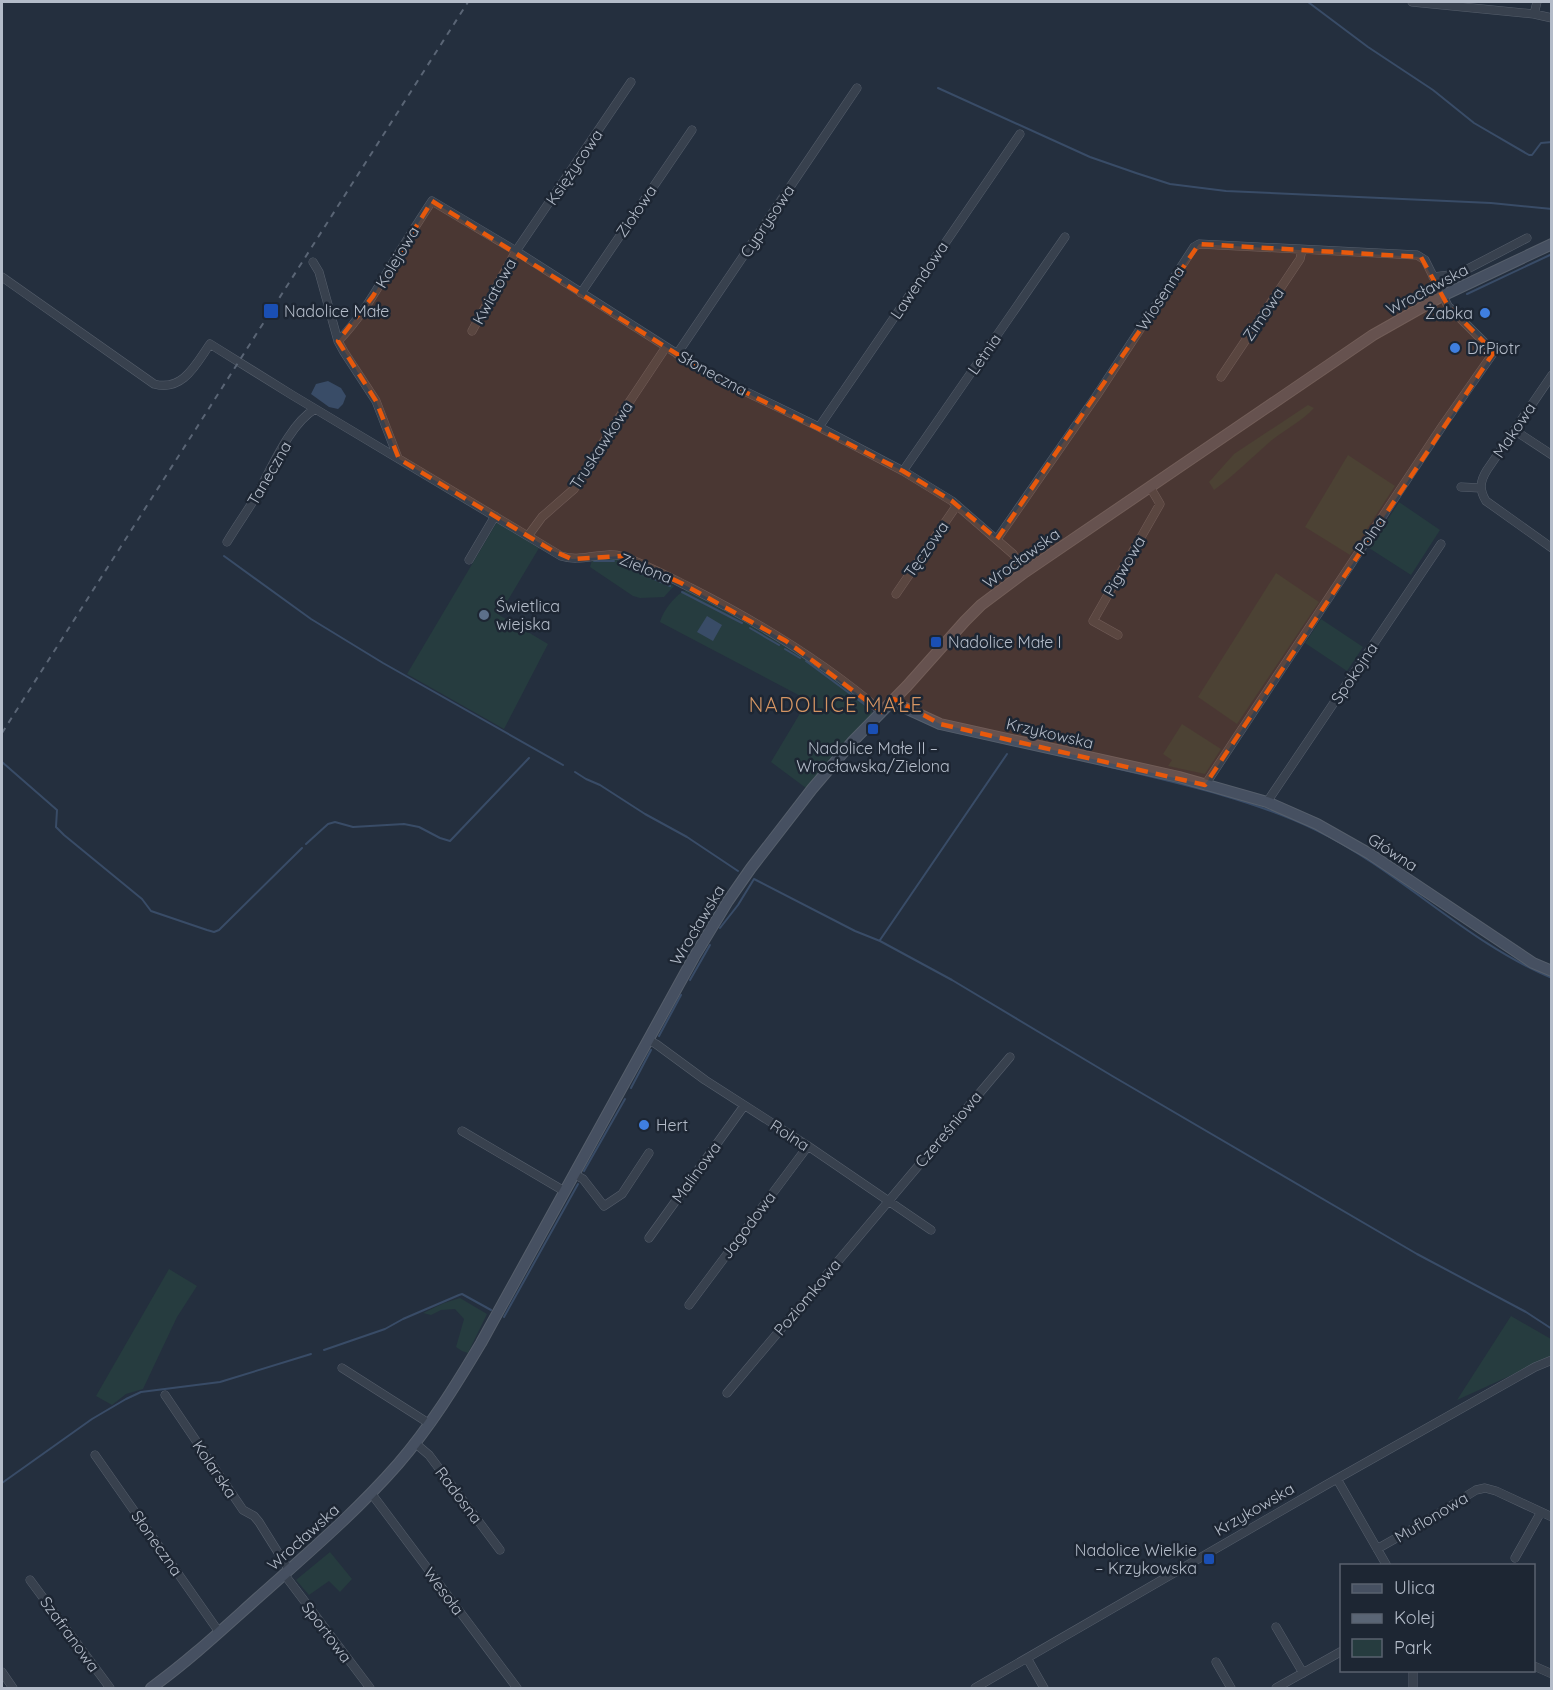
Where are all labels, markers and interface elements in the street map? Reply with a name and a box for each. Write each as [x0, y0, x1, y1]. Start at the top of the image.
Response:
street label: Księżycowa [541, 125, 607, 209]
street label: Ziołowa [611, 181, 661, 241]
street label: Cyprysowa [735, 181, 799, 261]
street label: Kolejowa [371, 223, 423, 291]
street label: Lawendowa [886, 237, 952, 323]
street label: Kwiatowa [468, 254, 520, 328]
street label: Wrocławska [1383, 259, 1471, 319]
street label: Wiosenna [1132, 262, 1188, 334]
street label: Zimowa [1238, 284, 1288, 344]
place label: Nadolice Małe [284, 301, 389, 321]
marker: Nadolice Małe [262, 302, 280, 320]
place label: Żabka [1425, 303, 1473, 323]
marker: Żabka [1478, 306, 1492, 320]
street label: Letnia [963, 330, 1005, 378]
place label: Dr.Piotr [1467, 338, 1520, 358]
marker: Dr.Piotr [1448, 341, 1462, 355]
street label: Słoneczna [675, 346, 751, 400]
street label: Truskawkowa [565, 397, 637, 493]
street label: Makowa [1488, 398, 1540, 462]
street label: Taneczna [243, 437, 295, 509]
street label: Polna [1350, 512, 1390, 558]
street label: Tęczowa [899, 517, 953, 581]
street label: Wrocławska [979, 523, 1063, 593]
street label: Pigwowa [1099, 532, 1149, 600]
street label: Zielona [617, 548, 675, 588]
place label: Świetlica wiejska [496, 596, 560, 634]
marker: Świetlica wiejska [477, 608, 491, 622]
place label: Nadolice Małe I [948, 632, 1062, 652]
marker: Nadolice Małe I [929, 635, 943, 649]
street label: Spokojna [1326, 639, 1382, 707]
district label: NADOLICE MAŁE [749, 692, 923, 717]
street label: Krzykowska [1004, 713, 1096, 753]
marker: Nadolice Małe II – Wrocławska/Zielona [866, 722, 880, 736]
place label: Nadolice Małe II – Wrocławska/Zielona [796, 738, 950, 776]
street label: Główna [1364, 829, 1422, 875]
street label: Wrocławska [665, 881, 729, 969]
street label: Czereśniowa [910, 1087, 986, 1171]
place label: Hert [656, 1115, 688, 1135]
street label: Rolna [767, 1115, 813, 1155]
marker: Hert [637, 1118, 651, 1132]
street label: Malinowa [667, 1138, 725, 1206]
street label: Jagodowa [716, 1187, 780, 1263]
street label: Poziomkowa [769, 1255, 845, 1339]
street label: Kolarska [188, 1436, 242, 1502]
street label: Radosna [431, 1463, 487, 1527]
street label: Krzykowska [1210, 1478, 1298, 1540]
street label: Muflonowa [1391, 1487, 1471, 1547]
street label: Wrocławska [263, 1499, 343, 1575]
street label: Słoneczna [127, 1506, 187, 1580]
place label: Nadolice Wielkie – Krzykowska [1075, 1540, 1197, 1578]
marker: Nadolice Wielkie – Krzykowska [1202, 1552, 1216, 1566]
street label: Wesoła [420, 1563, 468, 1619]
legend [1340, 1564, 1535, 1672]
text: Ulica [1394, 1576, 1435, 1599]
street label: Szafranowa [36, 1592, 104, 1676]
street label: Sportowa [298, 1598, 356, 1666]
text: Kolej [1394, 1606, 1436, 1629]
text: Park [1394, 1636, 1432, 1659]

